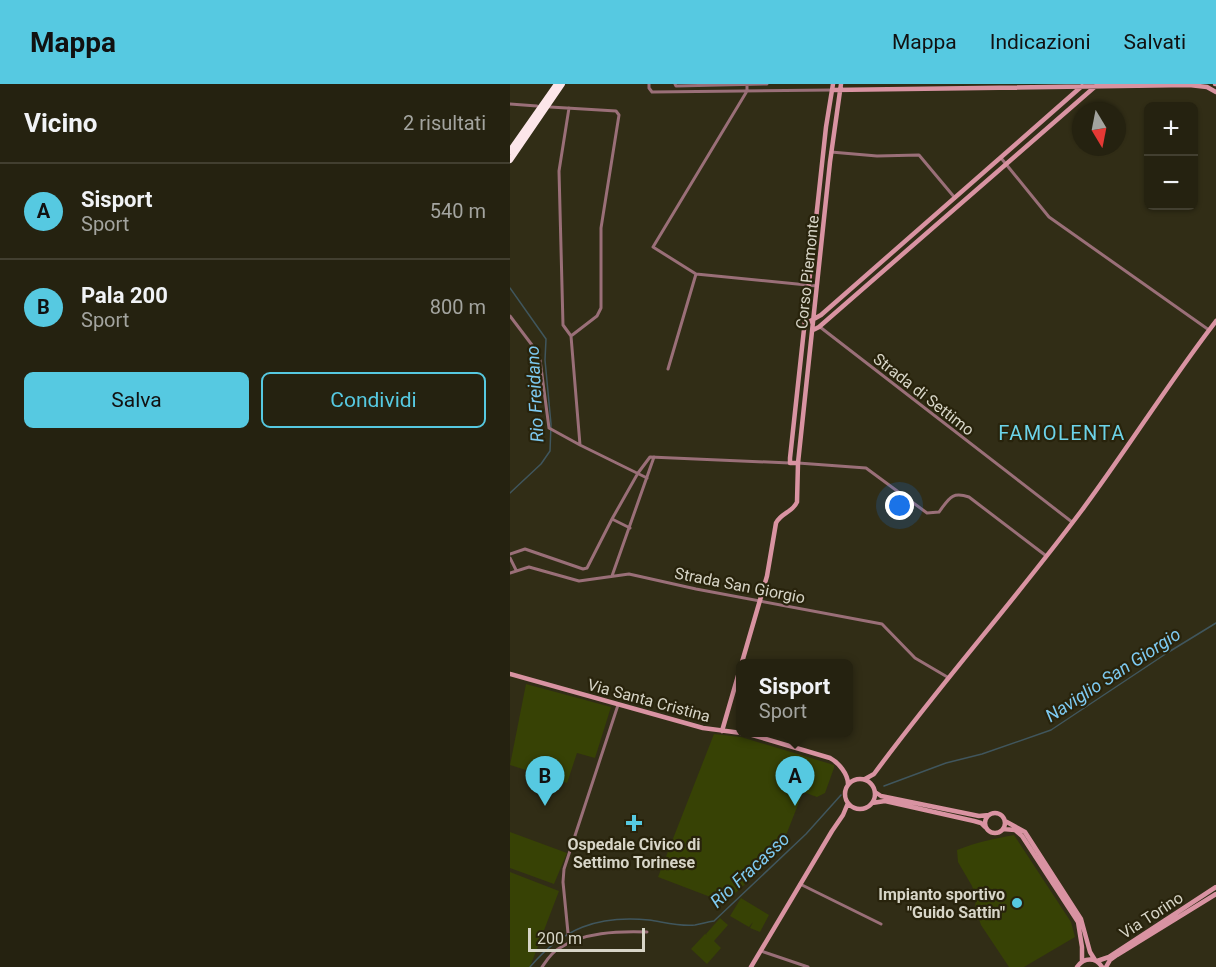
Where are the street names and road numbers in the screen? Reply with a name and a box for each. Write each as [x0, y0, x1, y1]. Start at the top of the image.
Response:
street label: Corso Piemonte [792, 214, 823, 330]
street label: Strada di Settimo [870, 349, 978, 440]
street label: Strada San Giorgio [673, 564, 807, 607]
street label: Via Santa Cristina [585, 675, 712, 726]
street label: Via Torino [1116, 888, 1186, 943]

